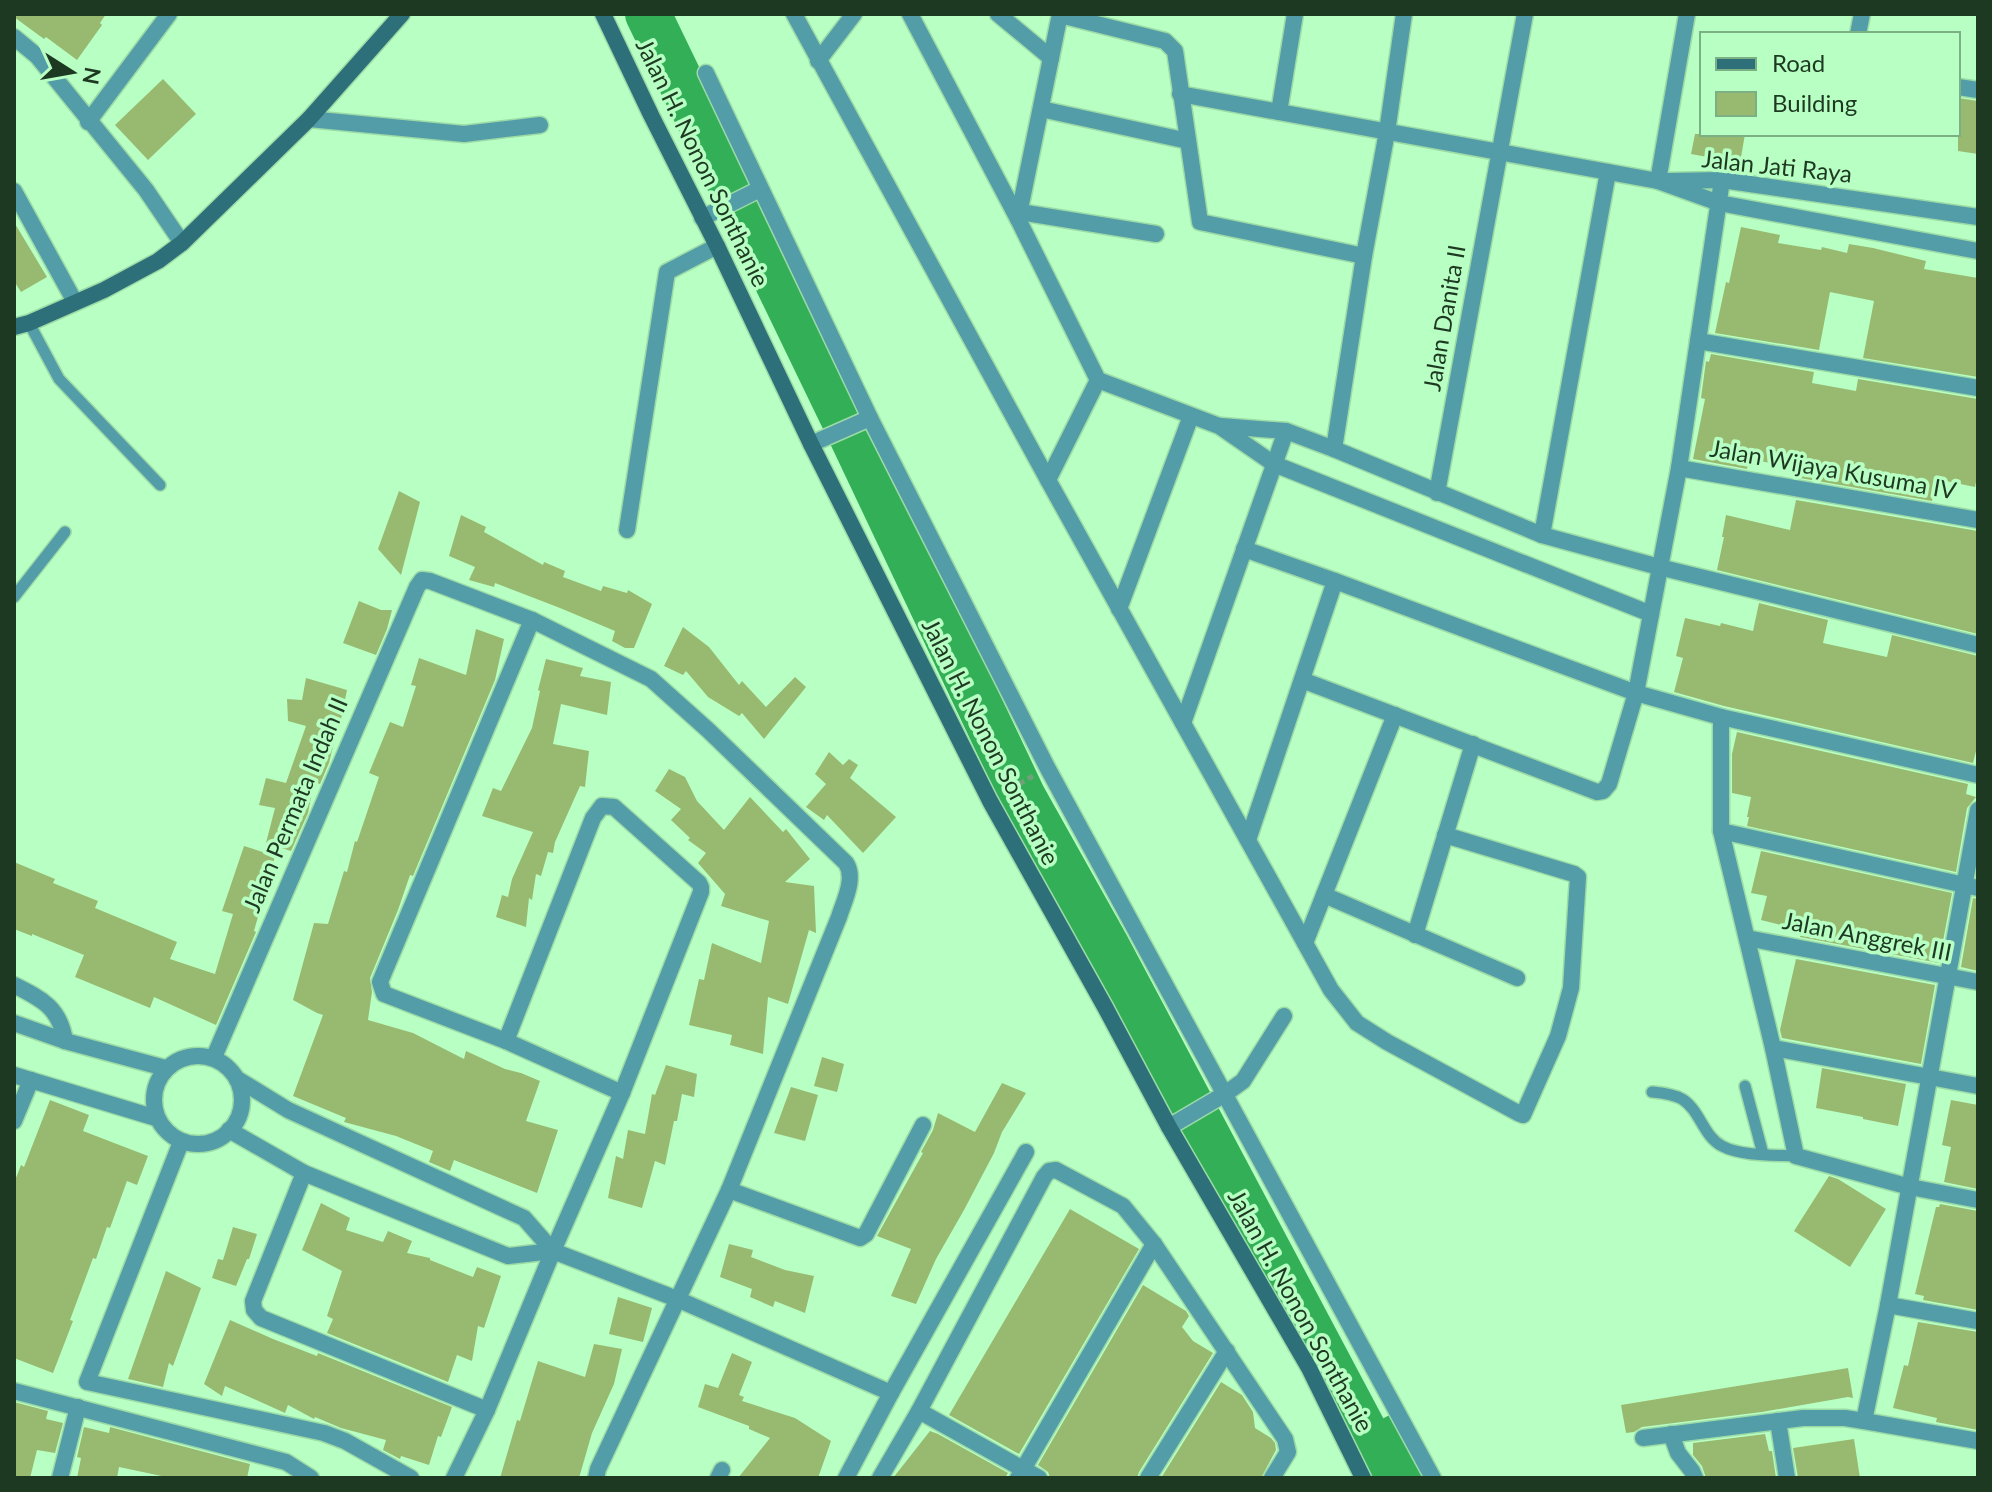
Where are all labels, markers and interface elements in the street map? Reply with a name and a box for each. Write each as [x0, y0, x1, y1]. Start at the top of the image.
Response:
north arrow [32, 32, 112, 112]
legend [1700, 32, 1960, 136]
street label: Jalan H. Nonon Sonthanie [631, 34, 776, 291]
text: Road [1772, 48, 1825, 77]
text: N [77, 65, 107, 87]
text: Building [1772, 88, 1857, 117]
street label: Jalan Jati Raya [1701, 143, 1854, 188]
street label: Jalan Danita II [1416, 242, 1471, 393]
street label: Jalan Wijaya Kusuma IV [1708, 433, 1959, 505]
street label: Jalan H. Nonon Sonthanie [917, 613, 1066, 869]
street label: Jalan Permata Indah II [236, 693, 353, 916]
street label: Jalan Anggrek III [1780, 905, 1954, 966]
street label: Jalan H. Nonon Sonthanie [1223, 1184, 1380, 1436]

